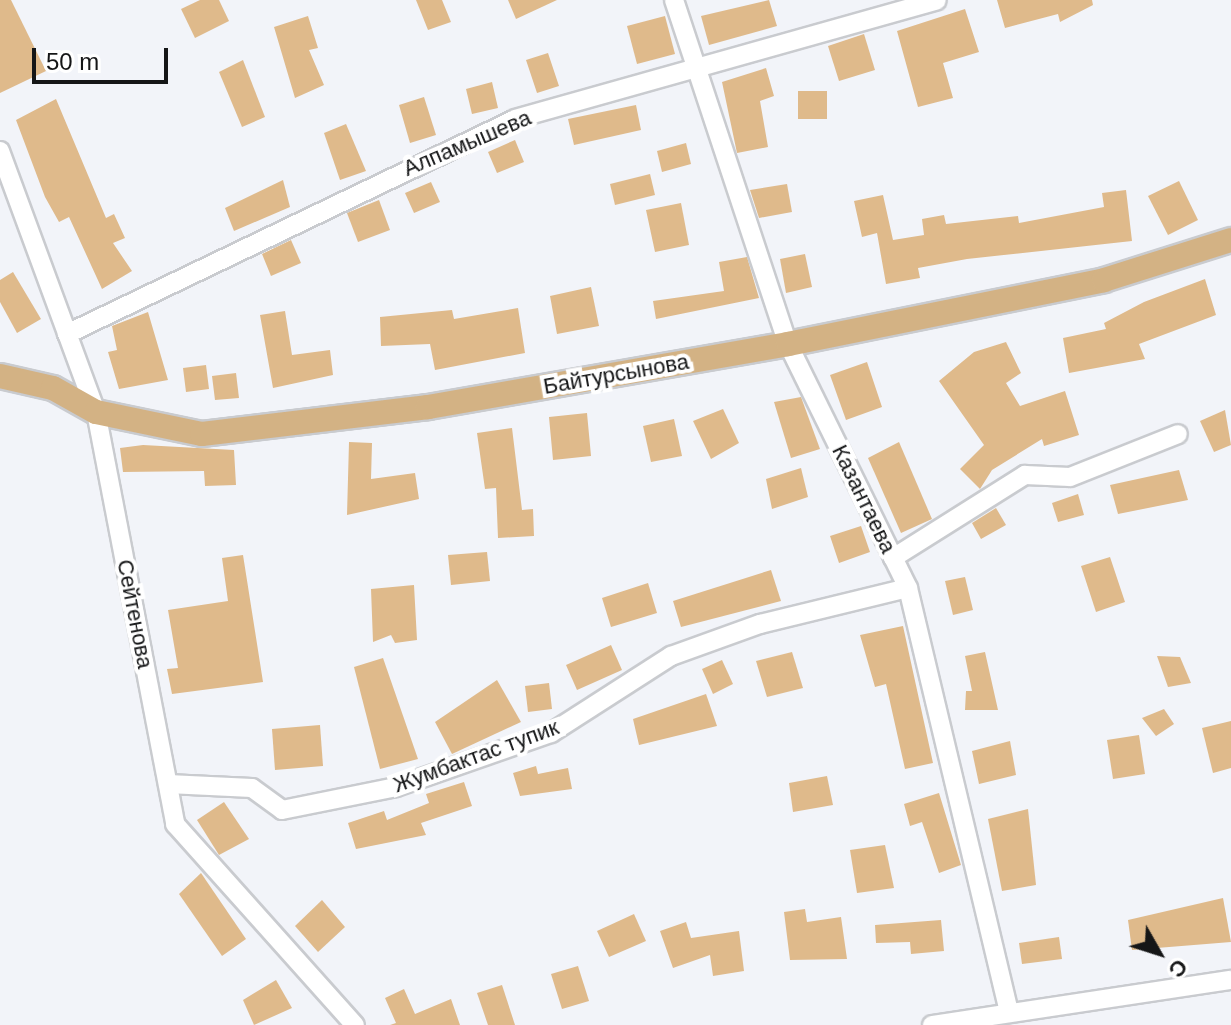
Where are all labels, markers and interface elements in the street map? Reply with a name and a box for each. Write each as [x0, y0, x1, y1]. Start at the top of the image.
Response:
scale bar [36, 32, 172, 82]
text: 50 m [46, 48, 99, 75]
street label: Алпамышева [399, 104, 535, 182]
street label: Байтурсынова [541, 348, 691, 400]
street label: Казантаева [826, 441, 902, 557]
street label: Сейтенова [111, 557, 159, 671]
street label: Жумбактас тупик [390, 714, 562, 798]
north arrow [1119, 913, 1199, 993]
text: С [1163, 954, 1193, 982]

